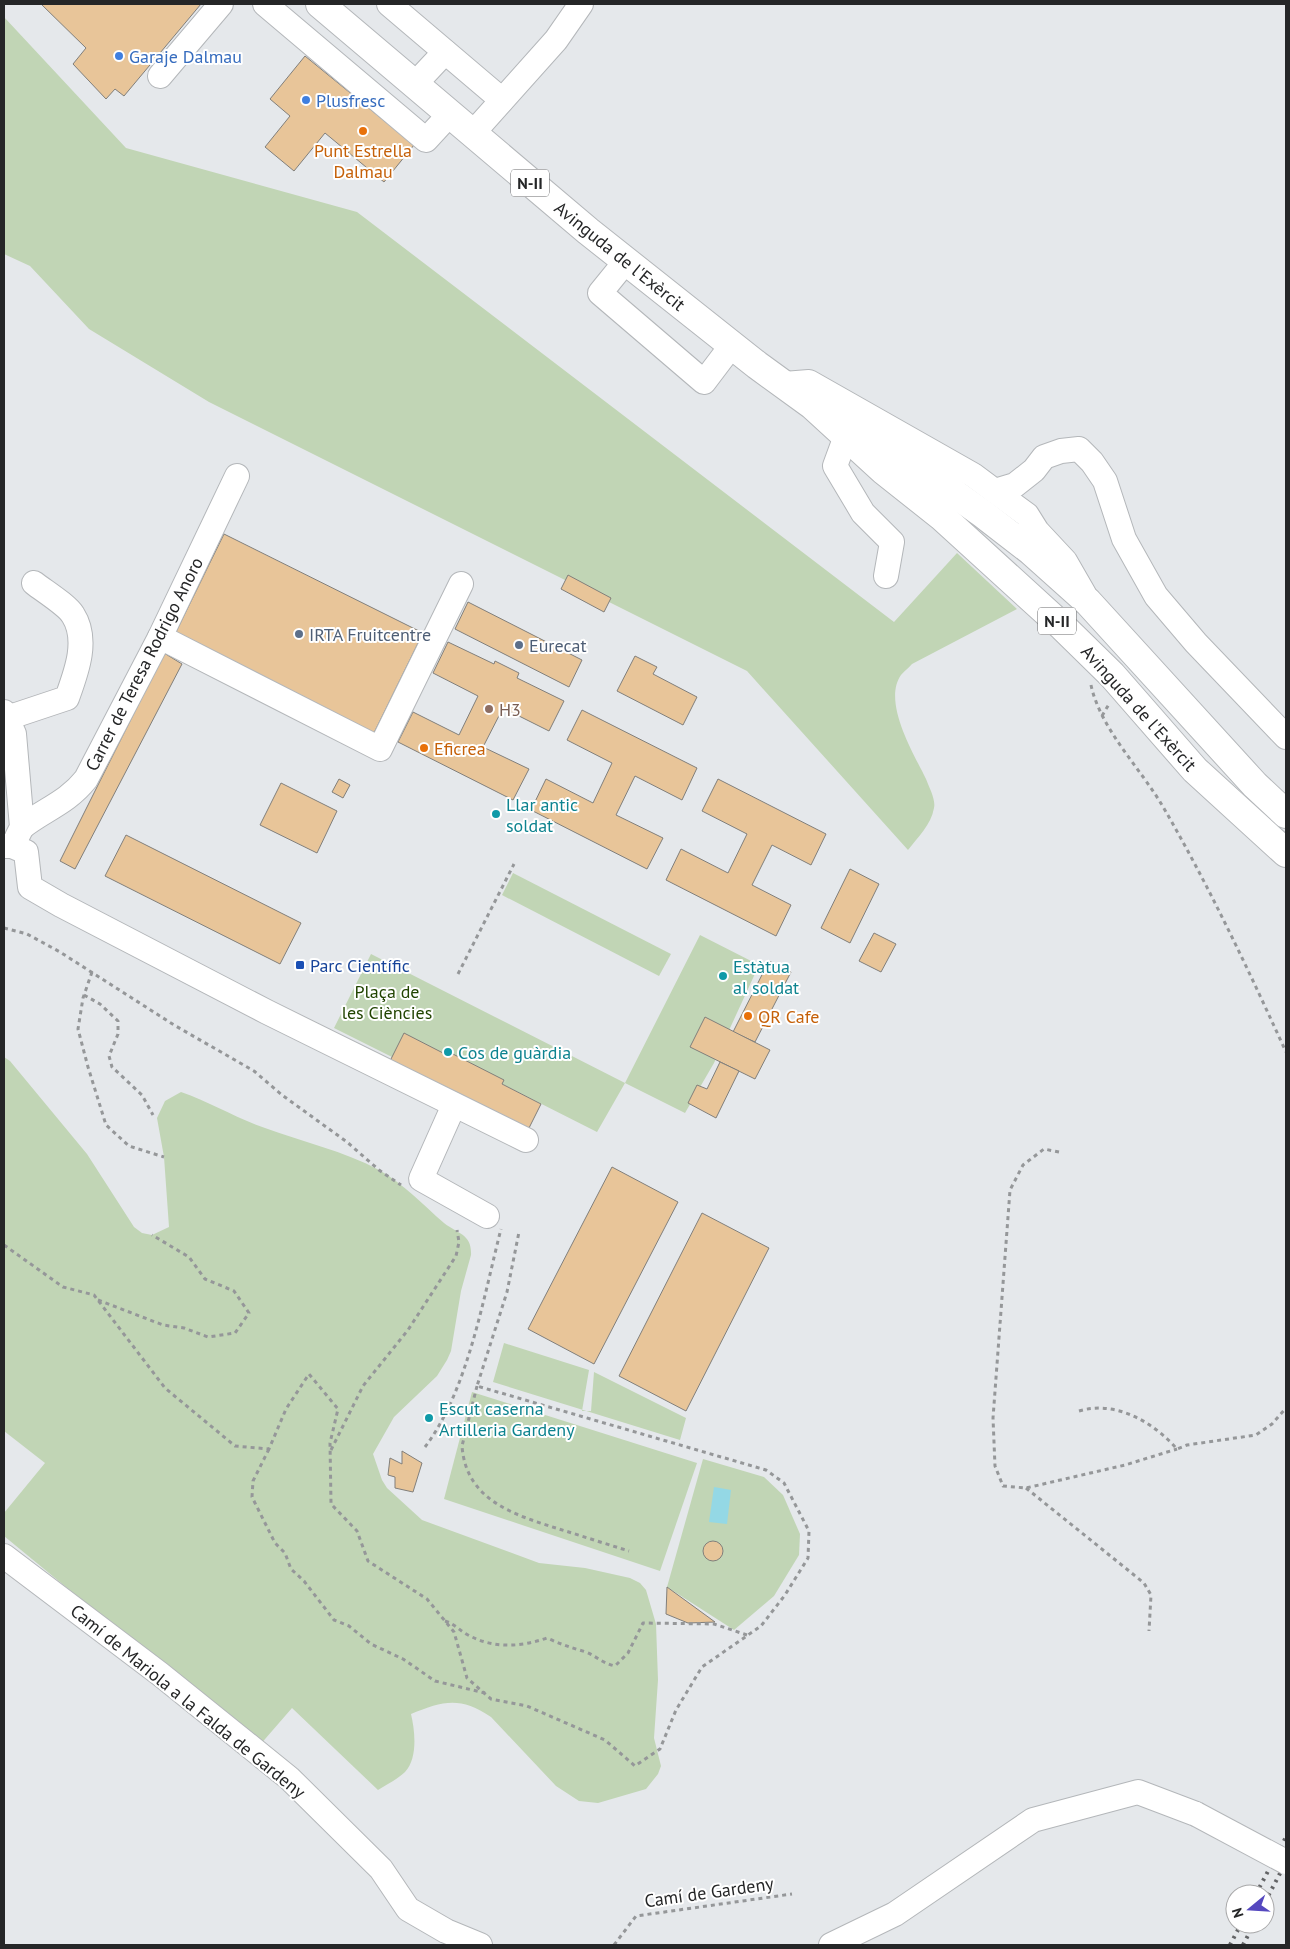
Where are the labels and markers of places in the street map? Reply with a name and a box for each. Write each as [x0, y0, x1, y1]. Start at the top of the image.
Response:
place label: Garaje Dalmau [129, 45, 242, 68]
marker: Garaje Dalmau [113, 50, 125, 62]
place label: Plusfresc [316, 89, 385, 112]
marker: Plusfresc [300, 94, 312, 106]
marker: Punt Estrella Dalmau [357, 125, 369, 137]
place label: Punt Estrella Dalmau [314, 139, 412, 183]
place label: IRTA Fruitcentre [309, 623, 431, 646]
marker: IRTA Fruitcentre [293, 628, 305, 640]
place label: Eurecat [529, 634, 587, 657]
marker: Eurecat [513, 639, 525, 651]
place label: H3 [499, 698, 521, 721]
marker: H3 [483, 703, 495, 715]
place label: Eficrea [434, 737, 486, 760]
marker: Eficrea [418, 742, 430, 754]
place label: Llar antic soldat [506, 793, 578, 837]
marker: Llar antic soldat [490, 808, 502, 820]
place label: Parc Científic [310, 954, 410, 977]
place label: Estàtua al soldat [733, 955, 799, 999]
marker: Parc Científic [294, 959, 306, 971]
marker: Estàtua al soldat [717, 970, 729, 982]
place label: QR Cafe [758, 1005, 819, 1028]
marker: QR Cafe [742, 1010, 754, 1022]
place label: Cos de guàrdia [458, 1041, 571, 1064]
marker: Cos de guàrdia [442, 1046, 454, 1058]
place label: Escut caserna Artilleria Gardeny [439, 1397, 575, 1441]
marker: Escut caserna Artilleria Gardeny [423, 1412, 435, 1424]

